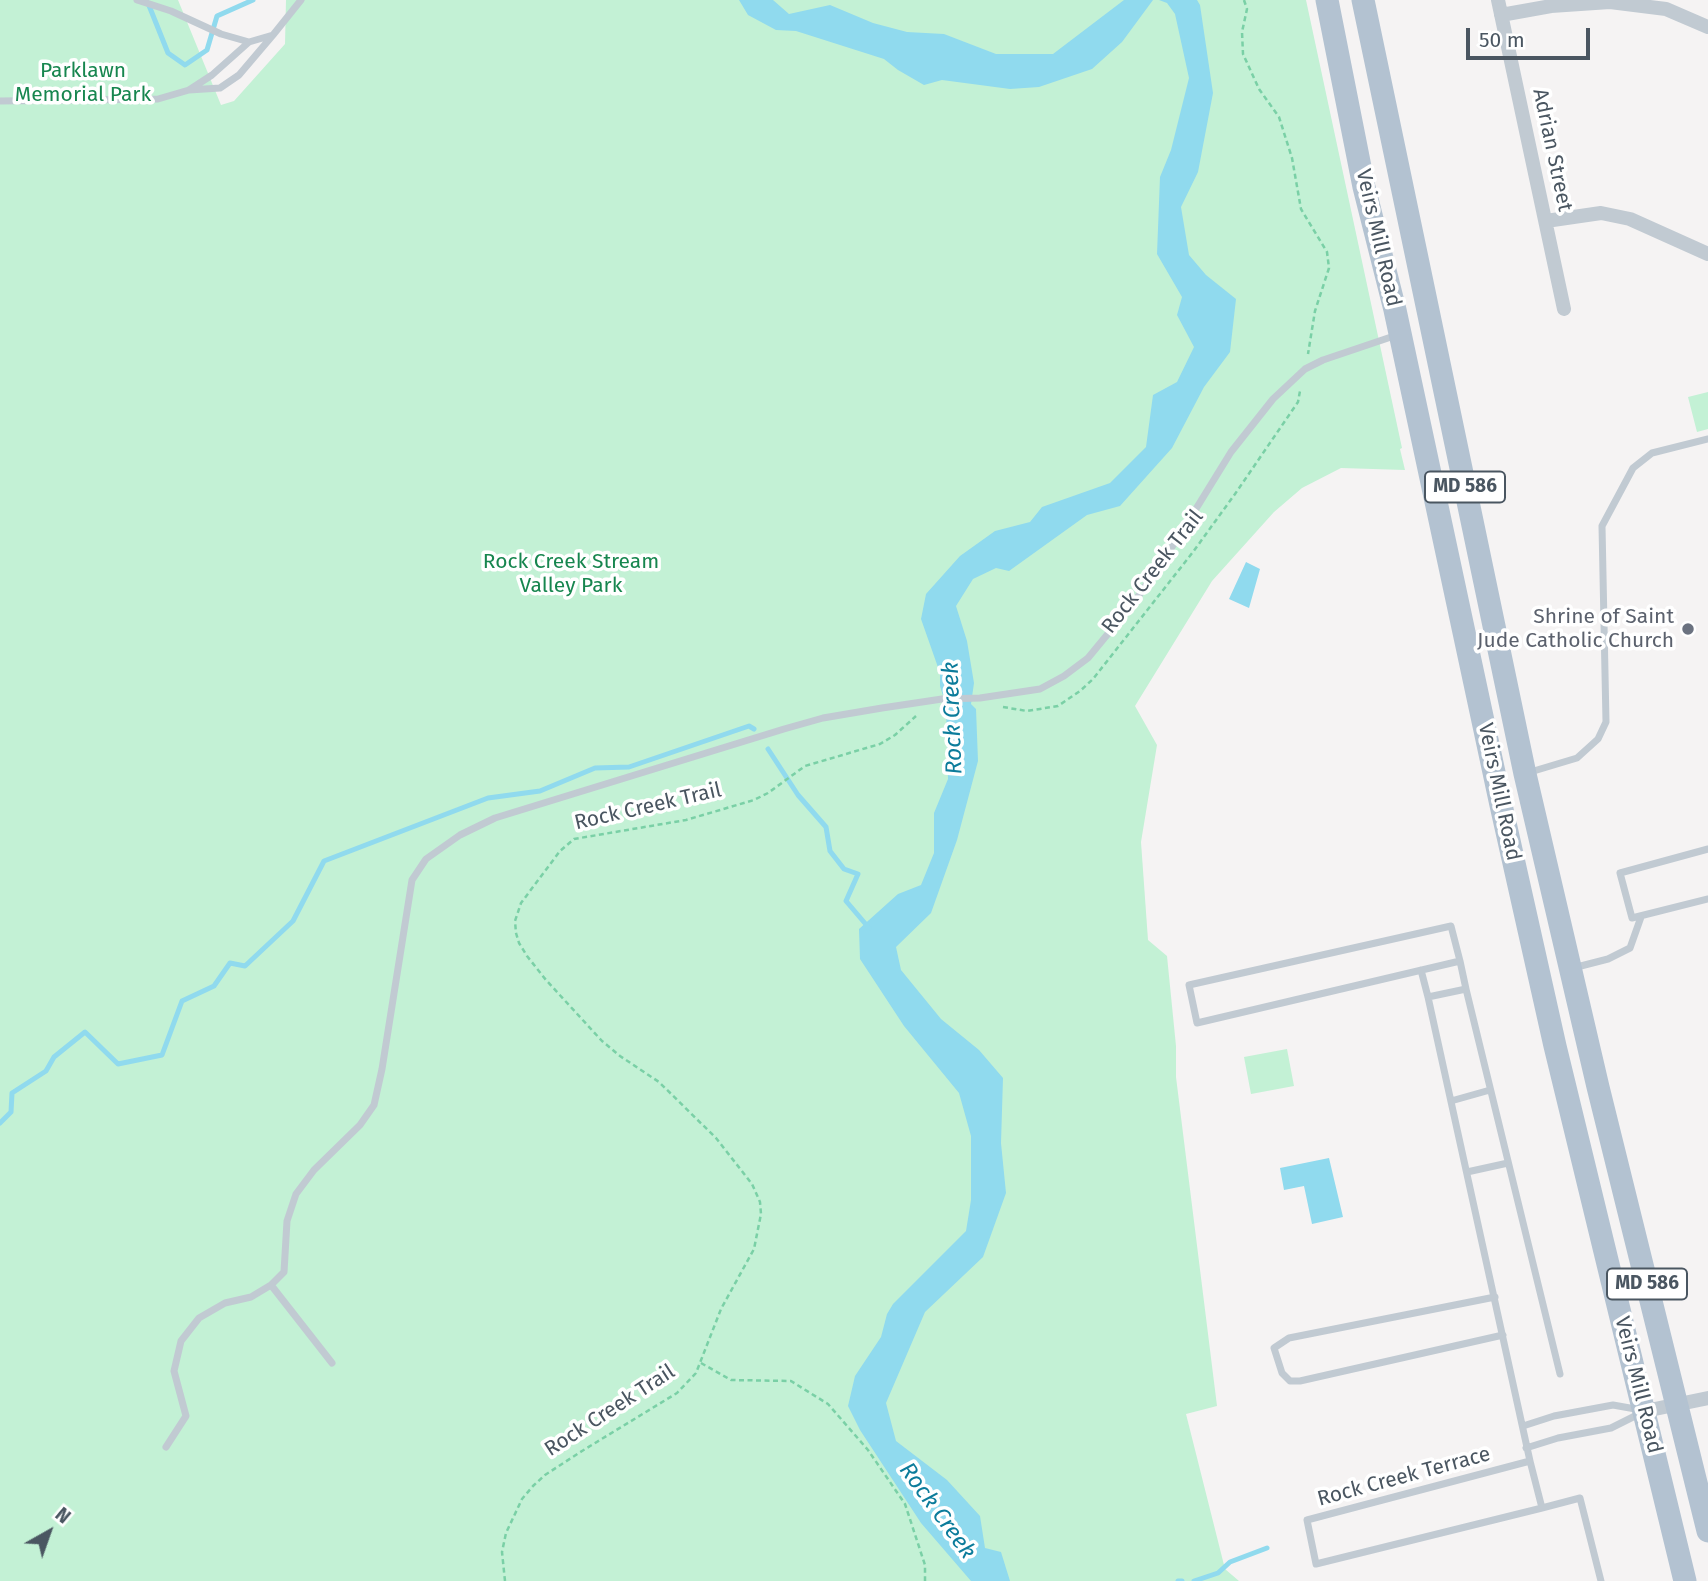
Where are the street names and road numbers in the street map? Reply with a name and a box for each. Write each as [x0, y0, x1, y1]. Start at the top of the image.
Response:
street label: Adrian Street [1527, 86, 1577, 214]
street label: Veirs Mill Road [1350, 167, 1406, 309]
road number: MD 586 [1425, 472, 1505, 502]
street label: Rock Creek Trail [1097, 505, 1209, 639]
street label: Veirs Mill Road [1472, 721, 1526, 863]
street label: Rock Creek Trail [572, 778, 724, 836]
road number: MD 586 [1607, 1268, 1687, 1300]
street label: Veirs Mill Road [1609, 1314, 1667, 1456]
street label: Rock Creek Trail [540, 1360, 680, 1462]
street label: Rock Creek Terrace [1315, 1442, 1493, 1512]

